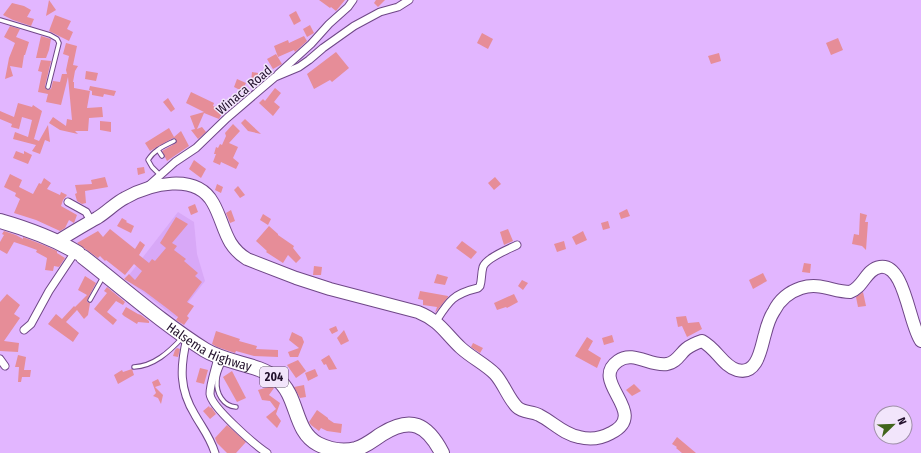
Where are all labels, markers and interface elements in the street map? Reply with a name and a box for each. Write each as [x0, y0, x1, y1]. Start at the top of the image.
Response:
street label: Winaca Road [213, 62, 275, 118]
street label: Halsema Highway [164, 319, 254, 374]
road number: 204 [260, 367, 288, 387]
north arrow [873, 405, 913, 445]
text: N [894, 416, 909, 427]

